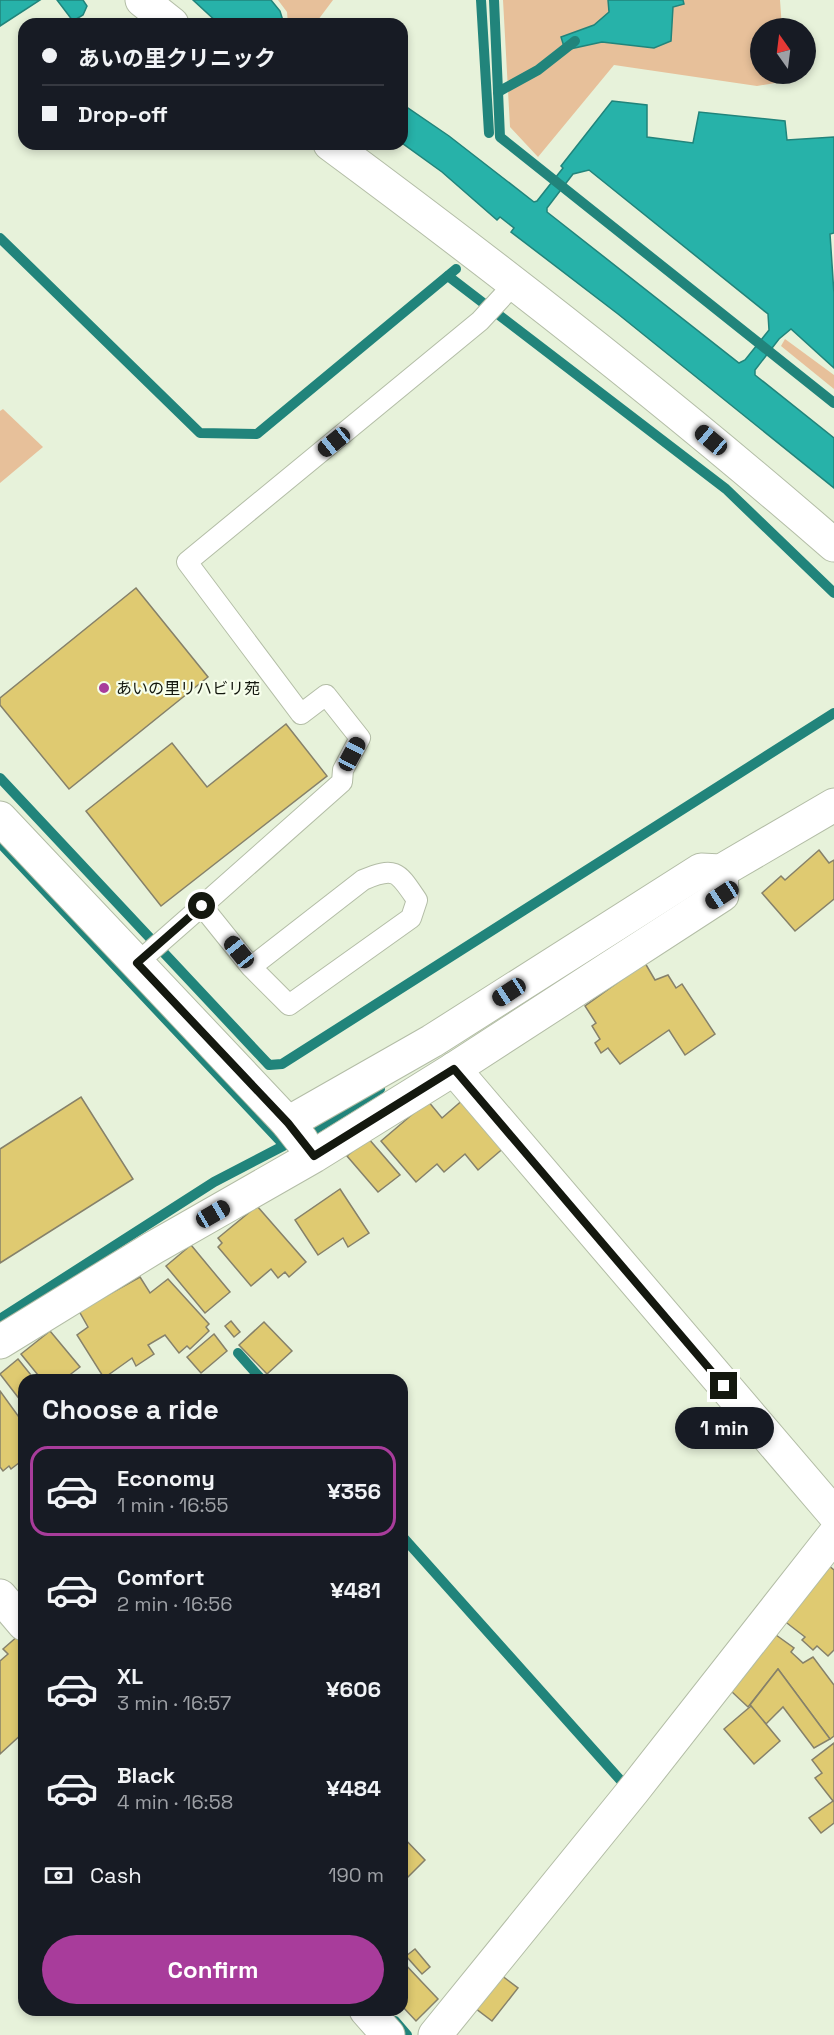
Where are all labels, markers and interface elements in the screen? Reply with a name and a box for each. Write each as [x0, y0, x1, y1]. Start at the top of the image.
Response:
north arrow [750, 18, 816, 84]
map controls [750, 18, 816, 84]
text: あいの里クリニック [78, 44, 276, 72]
text: Drop-off [78, 100, 168, 128]
car [691, 422, 731, 458]
car [314, 424, 354, 460]
place label: あいの里リハビリ苑 [116, 678, 260, 699]
marker: あいの里リハビリ苑 [97, 681, 111, 695]
car [336, 734, 368, 774]
car [702, 878, 742, 912]
route start [188, 892, 215, 919]
car [221, 932, 257, 972]
car [489, 975, 529, 1009]
car [193, 1197, 233, 1231]
route end [710, 1372, 737, 1399]
text: Choose a ride [42, 1392, 219, 1427]
callout: 1 min [674, 1407, 774, 1449]
text: 1 min [700, 1415, 749, 1441]
icon: car [45, 1464, 99, 1518]
text: Economy [117, 1464, 215, 1492]
text: ¥356 [327, 1477, 381, 1505]
text: 1 min · 16:55 [117, 1492, 229, 1518]
icon: car [45, 1563, 99, 1617]
text: Comfort [117, 1563, 205, 1591]
text: ¥481 [330, 1576, 381, 1604]
text: 2 min · 16:56 [117, 1591, 232, 1617]
icon: car [45, 1662, 99, 1716]
text: XL [117, 1662, 143, 1690]
text: ¥606 [326, 1675, 381, 1703]
text: 3 min · 16:57 [117, 1690, 231, 1716]
icon: car [45, 1761, 99, 1815]
text: Black [117, 1761, 175, 1789]
text: ¥484 [326, 1774, 381, 1802]
text: 4 min · 16:58 [117, 1789, 233, 1815]
icon: cash [42, 1859, 75, 1892]
text: Cash [90, 1861, 142, 1889]
text: 190 m [328, 1862, 384, 1888]
button: Confirm [42, 1935, 384, 2004]

